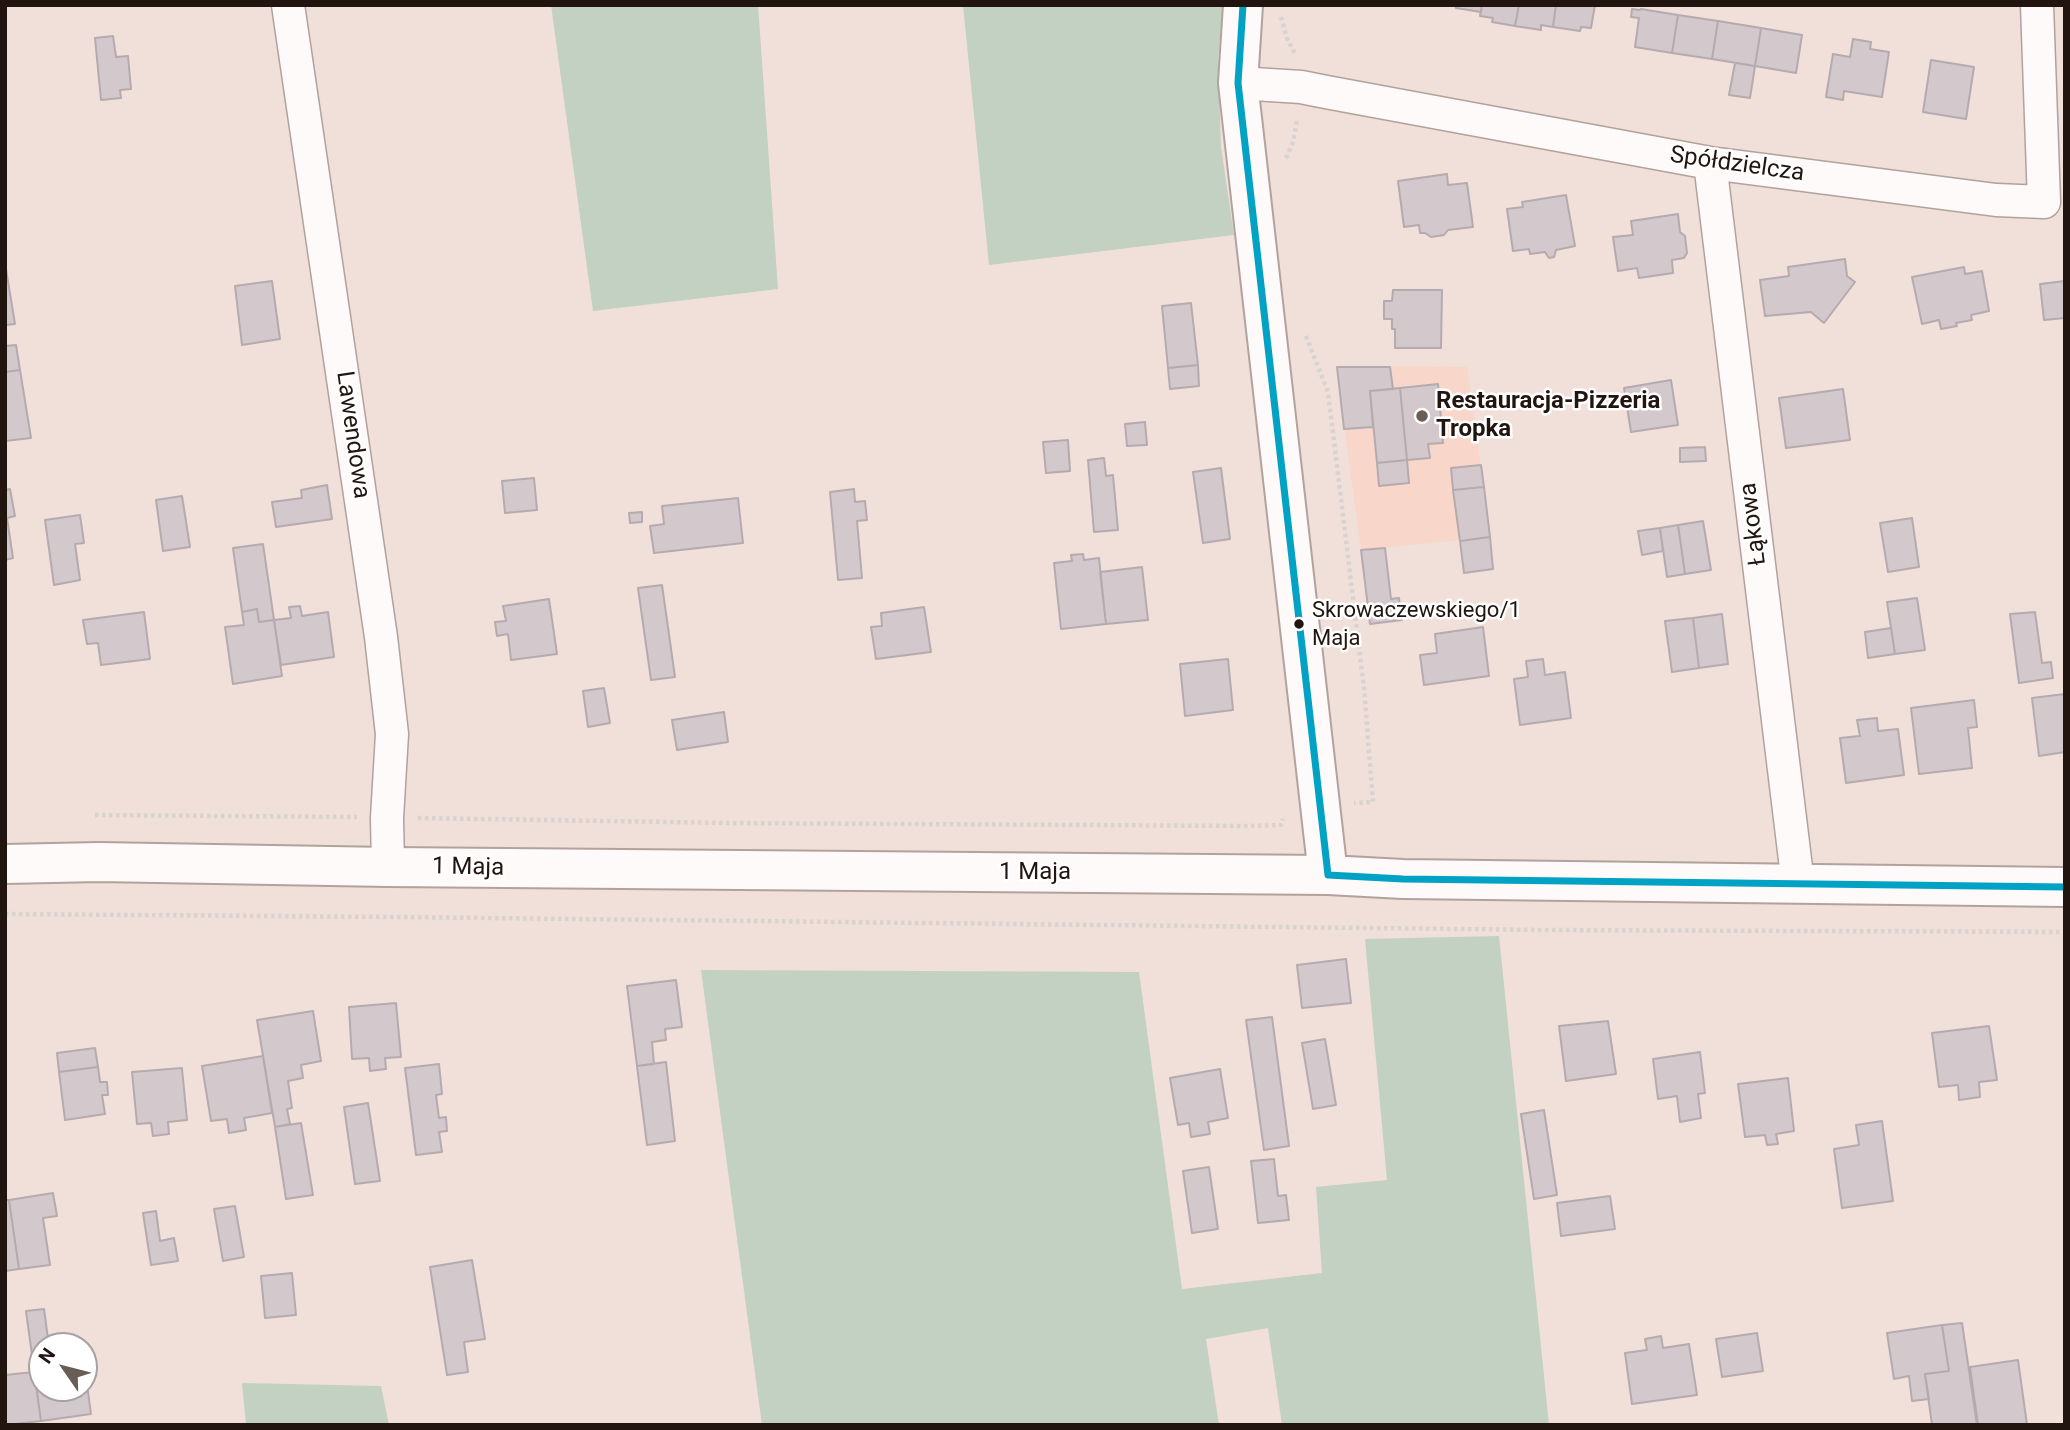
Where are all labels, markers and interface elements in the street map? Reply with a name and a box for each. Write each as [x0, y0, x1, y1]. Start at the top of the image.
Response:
street label: Spółdzielcza [1668, 141, 1806, 189]
street label: Lawendowa [329, 369, 375, 501]
place label: Restauracja-Pizzeria Tropka [1436, 388, 1660, 444]
marker: Restauracja-Pizzeria Tropka [1414, 408, 1430, 424]
street label: Łąkowa [1735, 481, 1773, 567]
place label: Skrowaczewskiego/1 Maja [1312, 598, 1521, 650]
marker: Skrowaczewskiego/1 Maja [1292, 617, 1306, 631]
street label: 1 Maja [432, 853, 504, 883]
street label: 1 Maja [999, 859, 1071, 887]
north arrow [28, 1332, 98, 1402]
text: N [34, 1344, 60, 1368]

